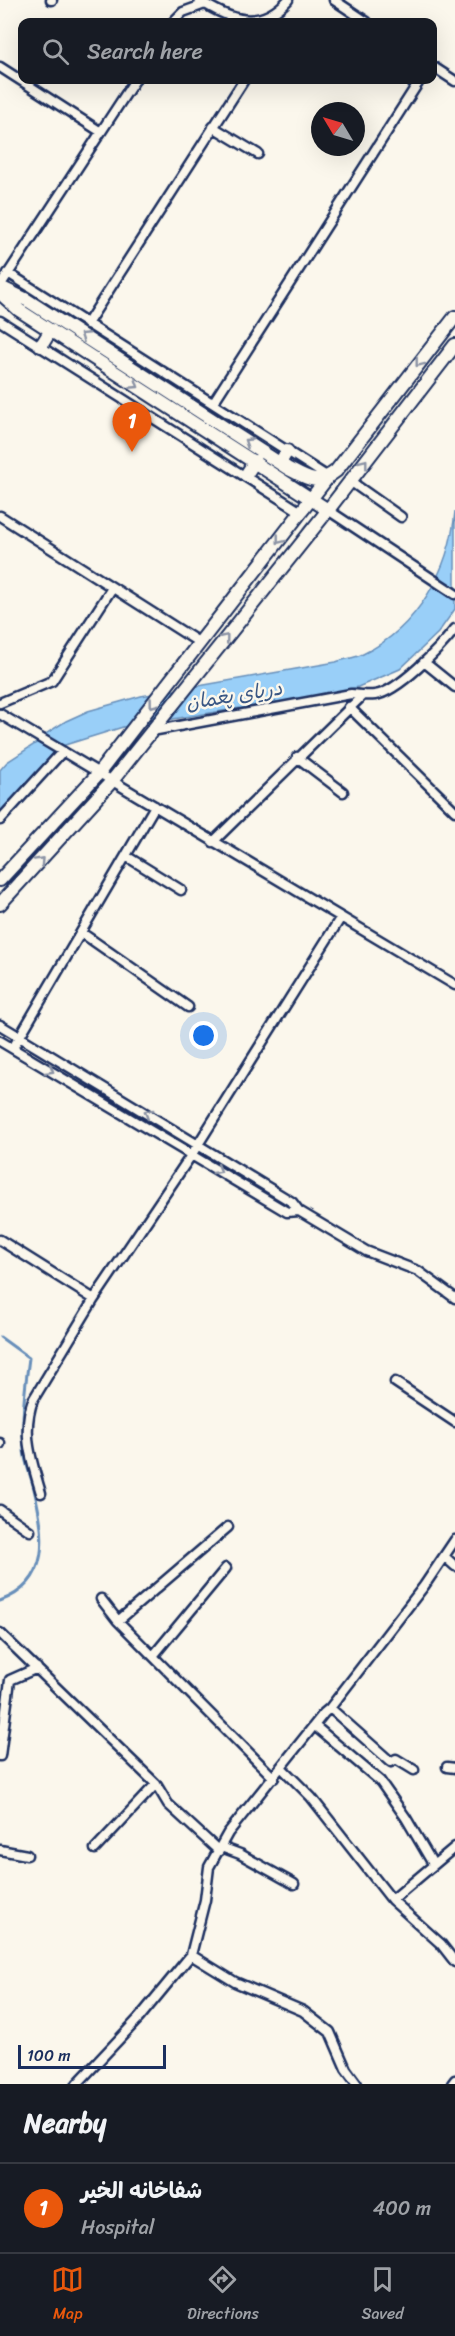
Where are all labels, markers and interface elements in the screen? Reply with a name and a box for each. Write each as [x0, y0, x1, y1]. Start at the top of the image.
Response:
search box [18, 18, 437, 84]
text: Search here [87, 32, 203, 71]
icon: search [39, 35, 72, 68]
north arrow [311, 102, 365, 156]
one-way arrow [80, 332, 90, 344]
one-way arrow [416, 357, 427, 368]
one-way arrow [129, 377, 140, 388]
pin: 1 [112, 402, 152, 452]
one-way arrow [244, 438, 255, 449]
one-way arrow [356, 459, 367, 470]
one-way arrow [276, 533, 287, 544]
one-way arrow [218, 634, 229, 645]
water label: دریای پغمان [183, 671, 285, 720]
one-way arrow [149, 697, 160, 708]
one-way arrow [33, 857, 44, 868]
your location [189, 1021, 218, 1050]
one-way arrow [44, 1063, 54, 1075]
one-way arrow [144, 1109, 154, 1121]
one-way arrow [212, 1163, 222, 1174]
text: 100 m [27, 2041, 71, 2070]
scale bar [18, 2042, 166, 2070]
text: Nearby [24, 2100, 106, 2146]
text: شفاخانه الخیر [81, 2171, 202, 2210]
text: 1 [39, 2191, 48, 2226]
text: 400 m [373, 2191, 431, 2226]
text: Hospital [81, 2210, 154, 2245]
tab: Map [51, 2263, 84, 2328]
tab: Directions [187, 2263, 259, 2328]
tab: Saved [361, 2263, 404, 2328]

